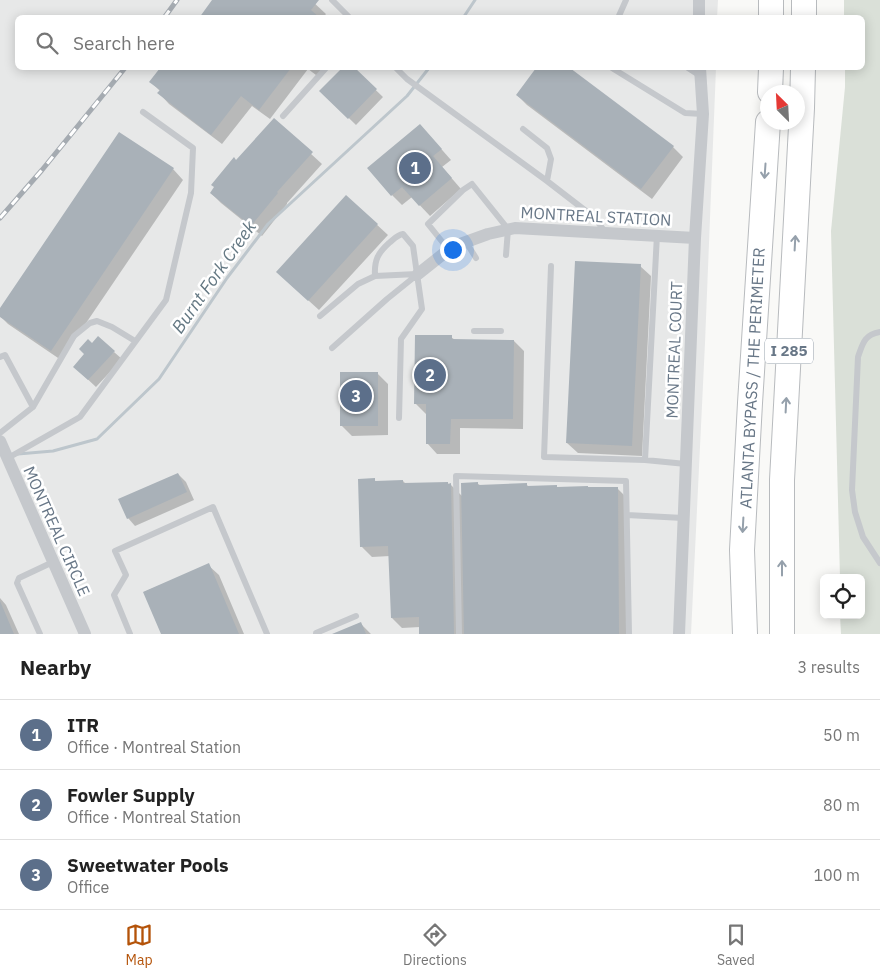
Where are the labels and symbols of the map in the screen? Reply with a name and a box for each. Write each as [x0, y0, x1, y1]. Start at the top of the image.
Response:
north arrow [760, 85, 805, 130]
pin: 1 [399, 149, 431, 187]
one-way arrow [761, 163, 770, 179]
street label: MONTREAL STATION [520, 202, 672, 230]
water label: Burnt Fork Creek [166, 215, 261, 338]
one-way arrow [790, 235, 799, 251]
your location [440, 237, 466, 263]
street label: ATLANTA BYPASS / THE PERIMETER [735, 247, 769, 509]
street label: MONTREAL COURT [662, 281, 686, 419]
road number: I 285 [765, 338, 813, 364]
pin: 2 [414, 356, 446, 394]
pin: 3 [340, 377, 372, 415]
one-way arrow [782, 398, 791, 414]
street label: MONTREAL CIRCLE [19, 463, 95, 599]
one-way arrow [739, 517, 748, 533]
one-way arrow [777, 560, 787, 576]

